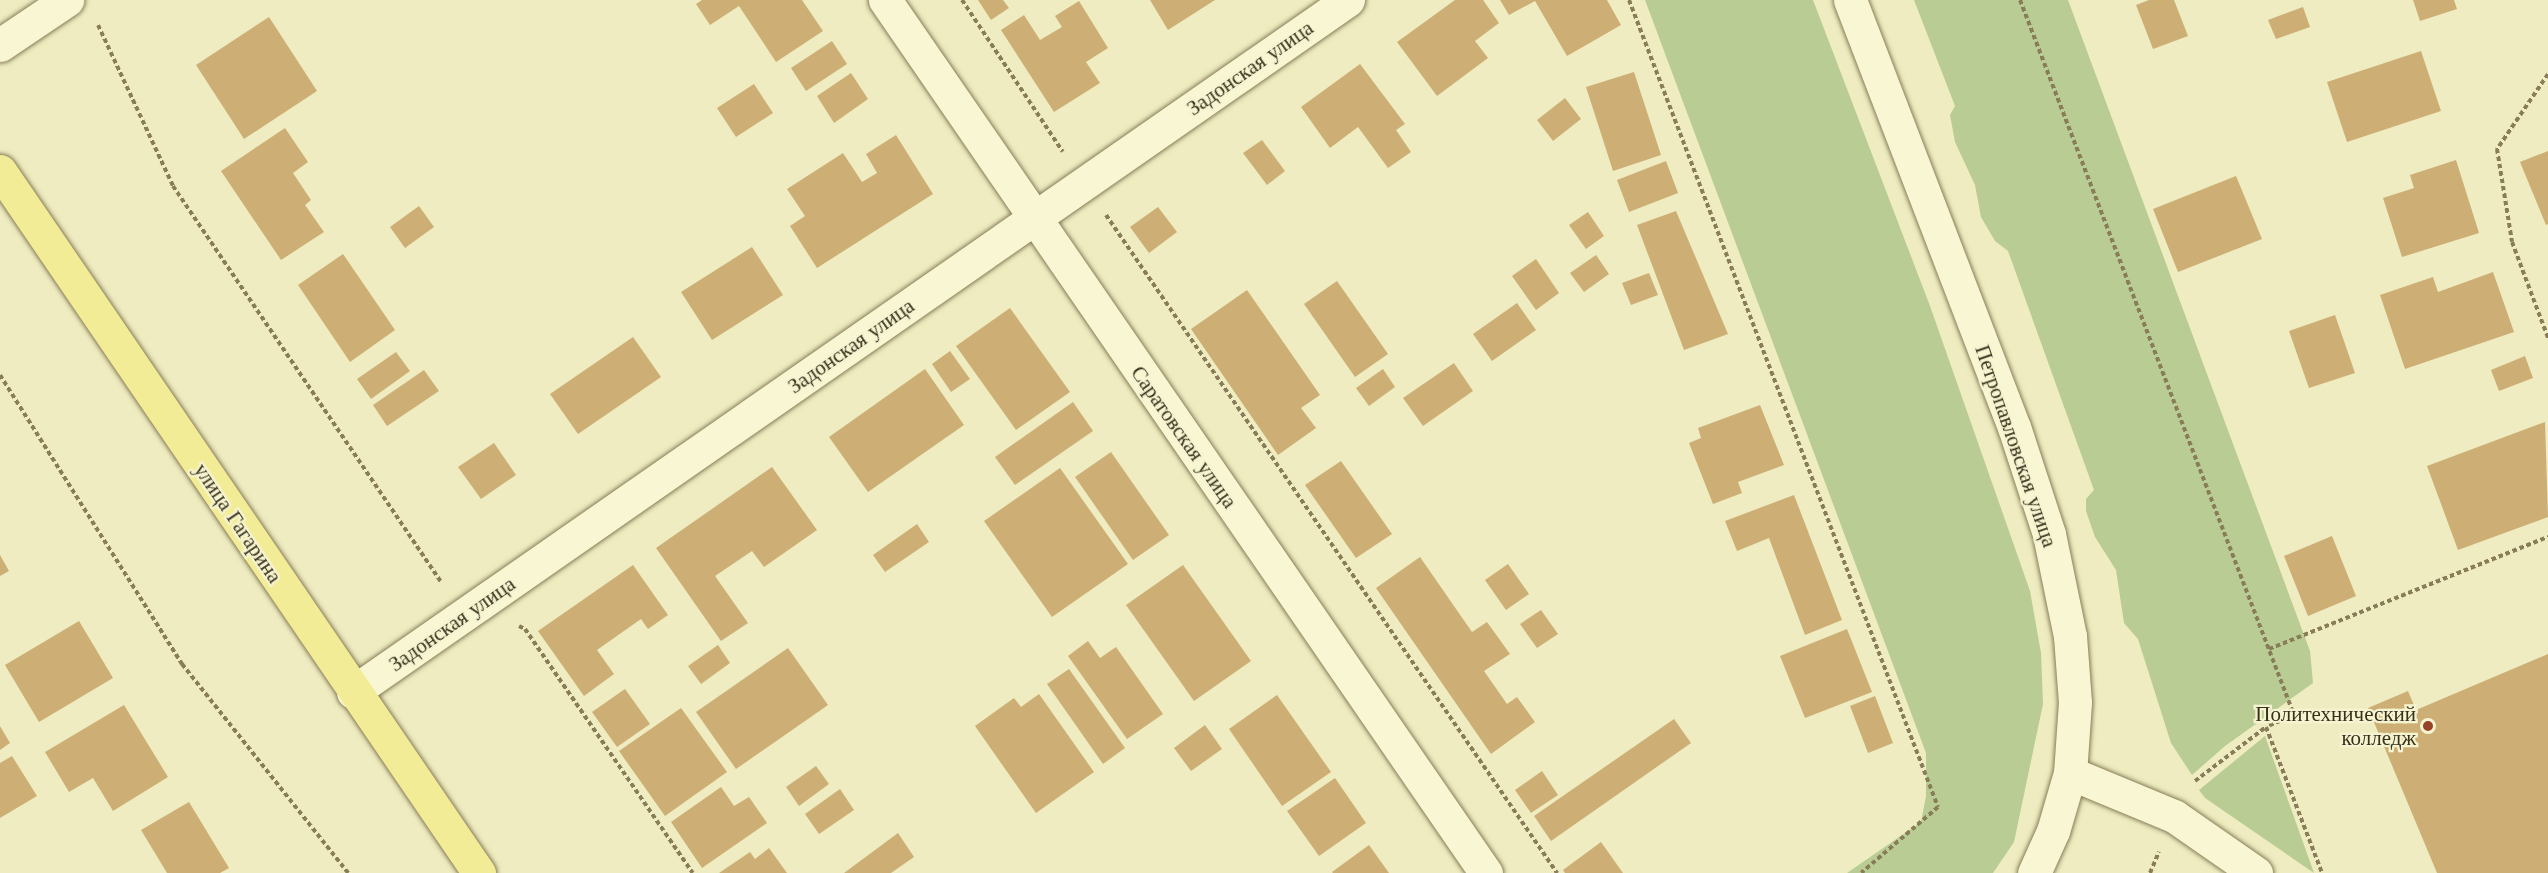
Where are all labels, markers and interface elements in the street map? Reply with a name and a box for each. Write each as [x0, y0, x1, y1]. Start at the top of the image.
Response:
street label: Задонская улица [1182, 15, 1318, 121]
street label: Задонская улица [783, 293, 919, 399]
street label: Петропавловская улица [1970, 342, 2062, 550]
street label: Саратовская улица [1126, 361, 1242, 513]
street label: улица Гагарина [189, 458, 287, 588]
street label: Задонская улица [384, 571, 520, 677]
place label: Политехнический колледж [2255, 701, 2416, 751]
marker: Политехнический колледж [2421, 719, 2435, 733]

